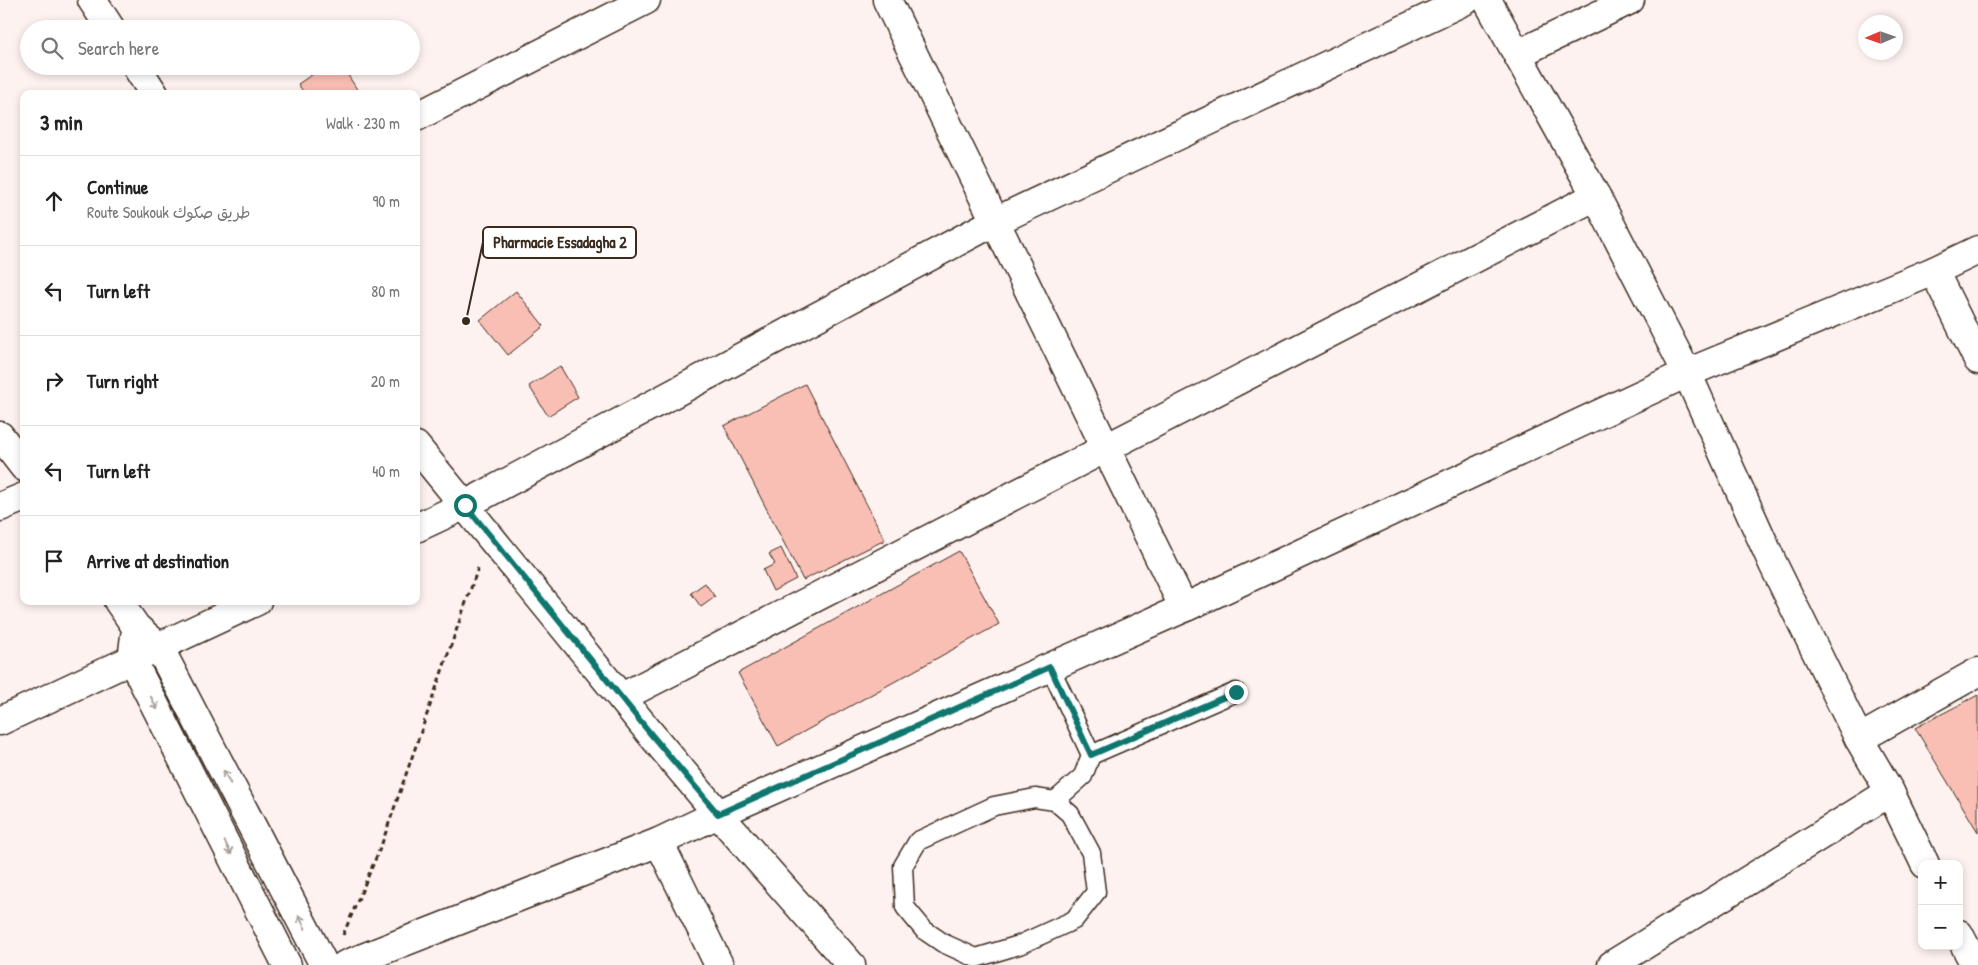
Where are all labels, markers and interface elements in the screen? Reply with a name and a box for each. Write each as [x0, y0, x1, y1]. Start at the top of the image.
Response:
north arrow [1858, 15, 1903, 60]
search box [20, 20, 420, 75]
icon: search [38, 34, 66, 62]
text: Search here [78, 35, 159, 61]
text: 3 min [40, 108, 83, 137]
text: Walk · 230 m [326, 112, 400, 134]
text: Continue [87, 174, 148, 200]
icon: ahead [40, 187, 68, 215]
text: 90 m [372, 190, 400, 212]
text: Route Soukouk طريق صكوك [87, 201, 251, 223]
callout: Pharmacie Essadagha 2 [483, 227, 636, 258]
text: Pharmacie Essadagha 2 [493, 231, 627, 254]
icon: left [40, 277, 68, 305]
text: Turn left [87, 278, 150, 304]
text: 80 m [371, 280, 400, 302]
icon: right [40, 367, 68, 395]
text: Turn right [87, 368, 158, 394]
text: 20 m [371, 370, 400, 392]
icon: left [40, 457, 68, 485]
text: Turn left [87, 458, 150, 484]
text: 40 m [372, 460, 400, 482]
route start [454, 494, 477, 517]
icon: arrive [40, 547, 68, 575]
text: Arrive at destination [87, 548, 229, 574]
route end [1225, 681, 1248, 704]
one-way arrow [150, 695, 159, 710]
one-way arrow [222, 770, 232, 785]
one-way arrow [224, 840, 233, 855]
map controls [1918, 860, 1963, 950]
button: + [1918, 860, 1963, 905]
button: − [1918, 905, 1963, 950]
one-way arrow [297, 914, 307, 929]

